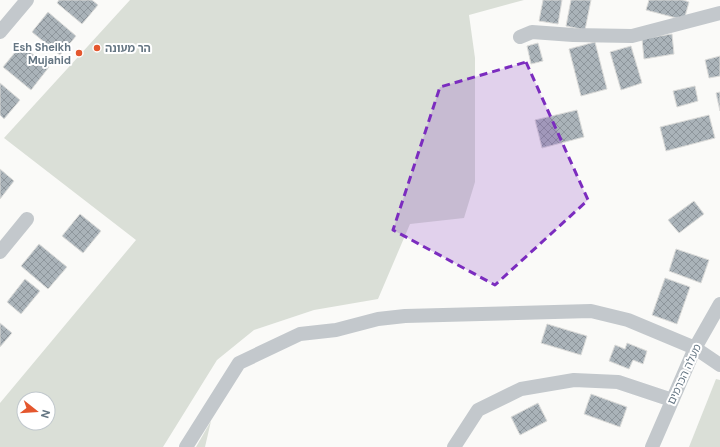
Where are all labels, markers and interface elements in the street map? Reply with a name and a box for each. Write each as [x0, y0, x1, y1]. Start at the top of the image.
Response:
place label: Esh Sheikh Mujahid [13, 40, 71, 67]
place label: הר מעונה [105, 41, 151, 55]
marker: הר מעונה [92, 43, 102, 53]
marker: Esh Sheikh Mujahid [74, 48, 84, 58]
street label: מעלה הכרמים [664, 341, 704, 407]
north arrow [16, 391, 56, 431]
text: N [38, 408, 53, 420]

